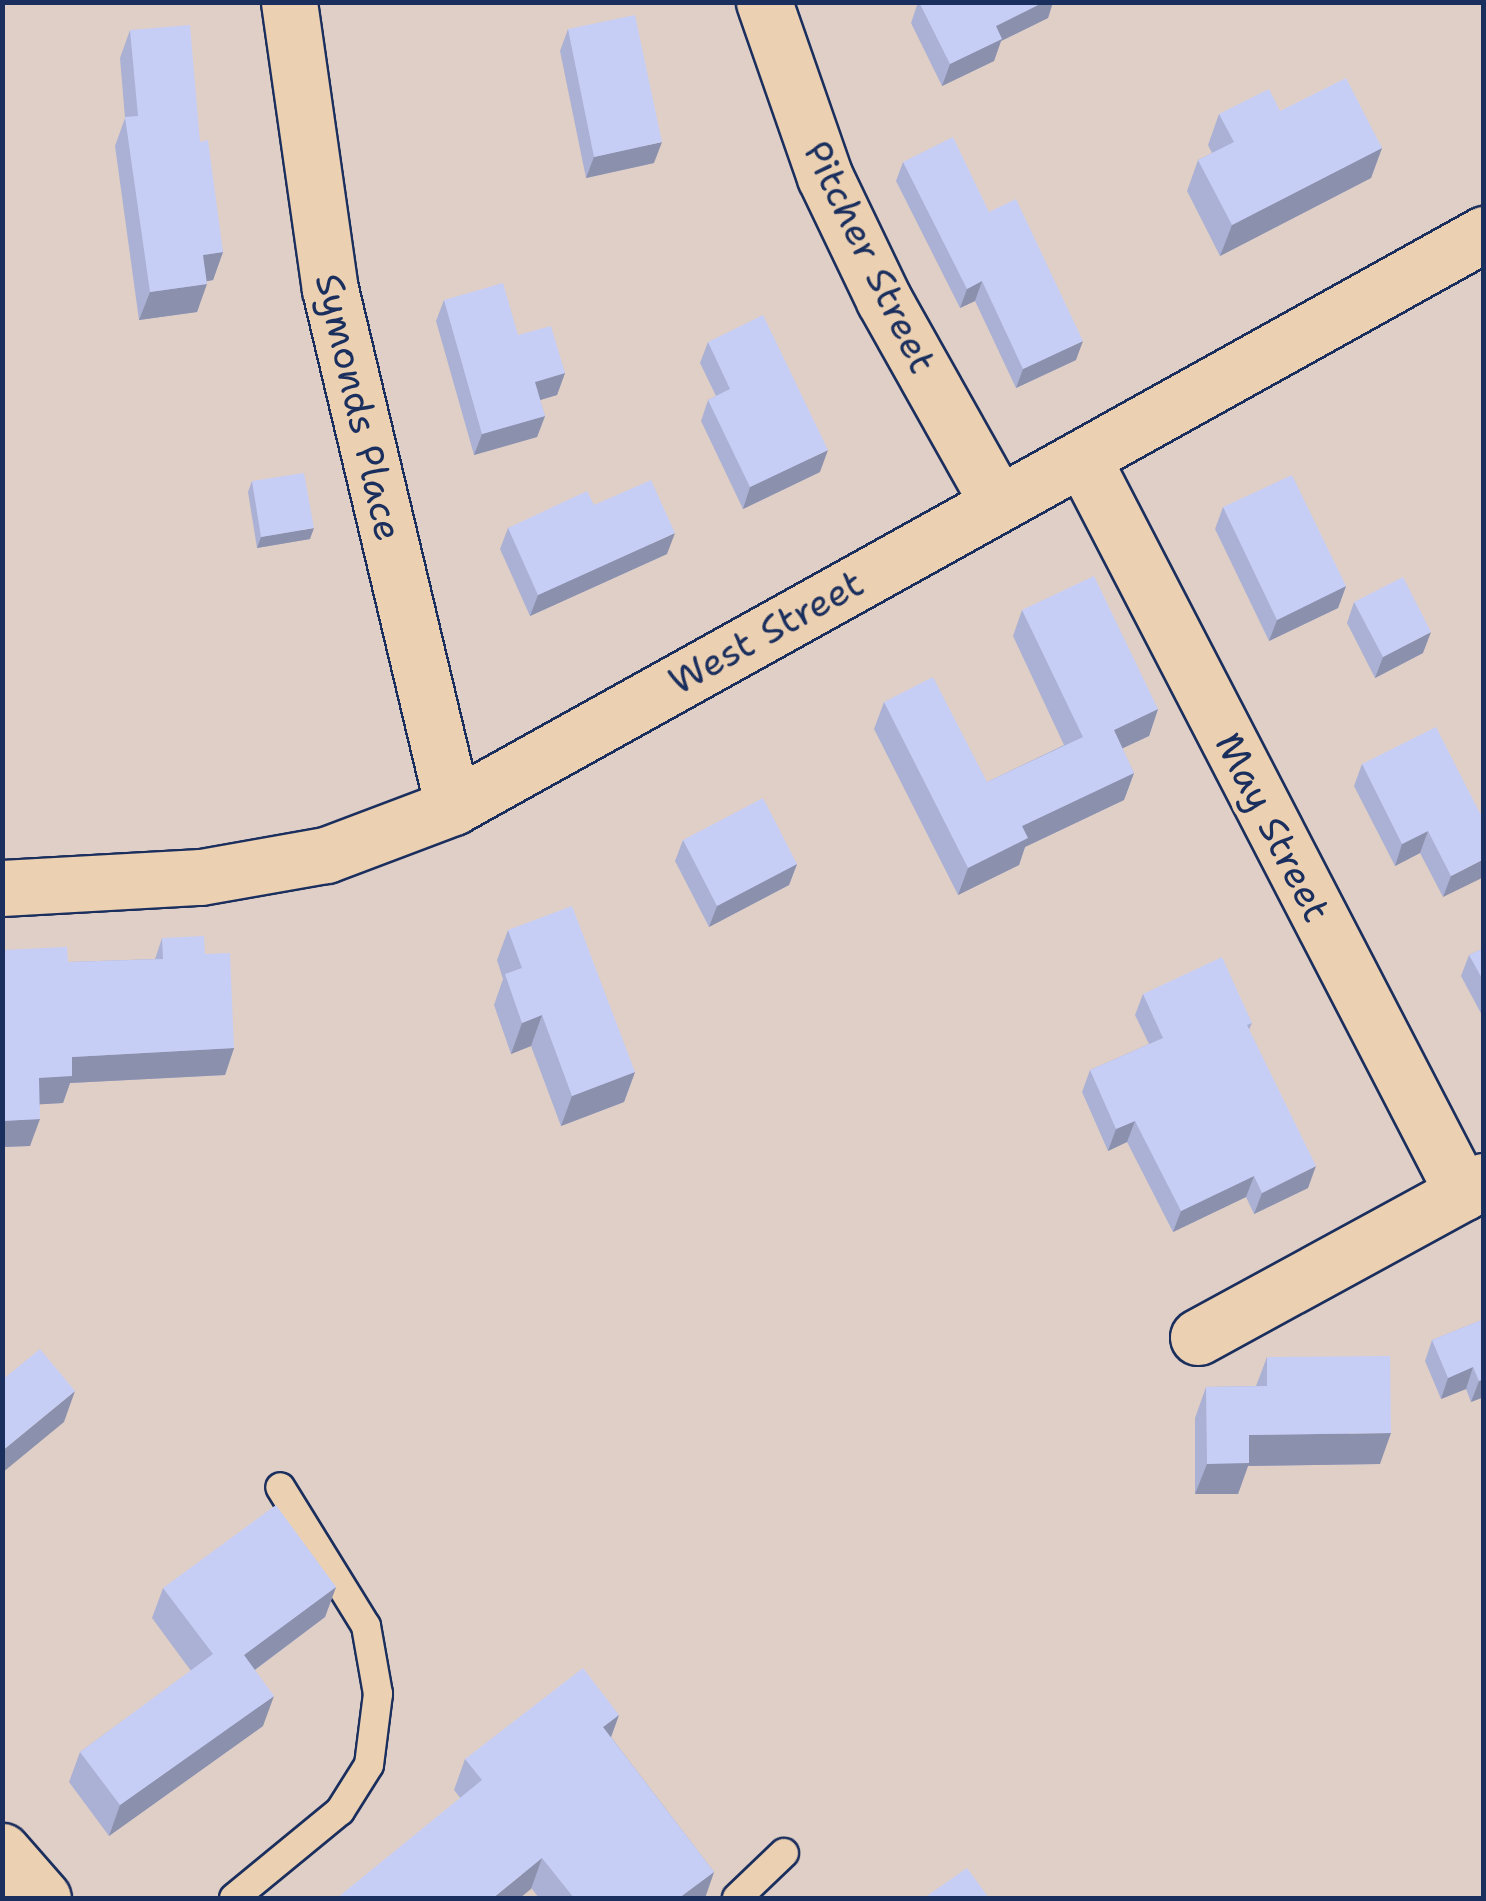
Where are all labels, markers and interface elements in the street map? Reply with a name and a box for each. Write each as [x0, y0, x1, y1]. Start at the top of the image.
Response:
street label: Pitcher Street [794, 133, 946, 381]
street label: Symonds Place [306, 269, 412, 545]
street label: West Street [661, 560, 871, 704]
street label: May Street [1206, 725, 1340, 929]

